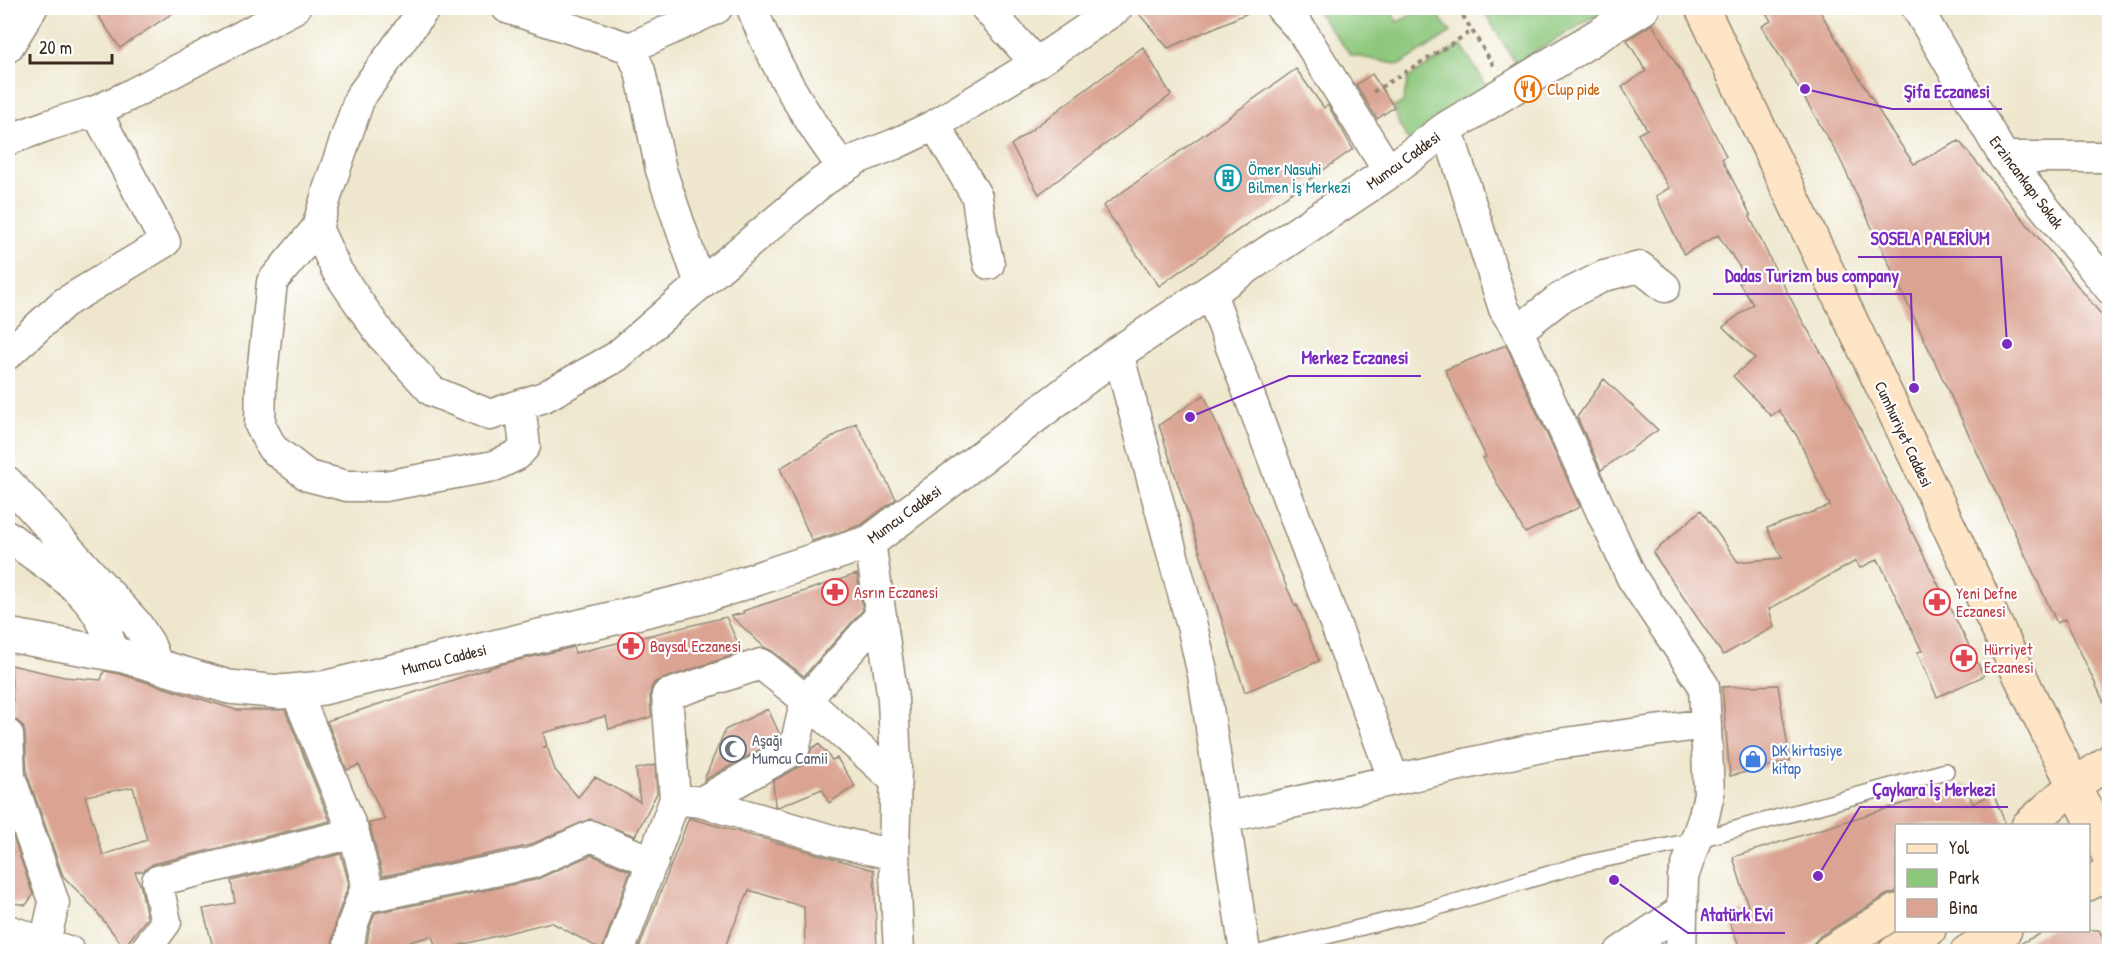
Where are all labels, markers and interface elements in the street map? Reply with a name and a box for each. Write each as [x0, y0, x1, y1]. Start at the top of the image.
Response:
scale bar [30, 27, 112, 65]
text: 20 m [39, 35, 72, 60]
callout: Şifa Eczanesi [1892, 73, 2002, 109]
restaurant icon: Clup pide [1513, 74, 1543, 104]
place label: Clup pide [1547, 78, 1601, 100]
text: Şifa Eczanesi [1904, 79, 1990, 104]
street label: Mumcu Caddesi [1361, 126, 1445, 194]
street label: Erzincankapı Sokak [1985, 131, 2069, 233]
place label: Ömer Nasuhi Bilmen İş Merkezi [1248, 158, 1351, 198]
building icon: Ömer Nasuhi Bilmen İş Merkezi [1213, 163, 1243, 193]
callout: SOSELA PALERİUM [1858, 221, 2001, 257]
text: SOSELA PALERİUM [1870, 226, 1990, 251]
callout: Dadas Turizm bus company [1713, 258, 1911, 294]
text: Dadas Turizm bus company [1725, 263, 1899, 289]
callout: Merkez Eczanesi [1289, 340, 1421, 376]
text: Merkez Eczanesi [1301, 345, 1409, 370]
street label: Cumhuriyet Caddesi [1870, 377, 1938, 491]
street label: Mumcu Caddesi [862, 480, 946, 548]
pharmacy icon: Asrın Eczanesi [820, 577, 850, 607]
place label: Asrın Eczanesi [854, 581, 938, 603]
place label: Yeni Defne Eczanesi [1956, 582, 2018, 622]
pharmacy icon: Yeni Defne Eczanesi [1922, 587, 1952, 617]
pharmacy icon: Baysal Eczanesi [616, 631, 646, 661]
place label: Baysal Eczanesi [650, 635, 741, 657]
street label: Mumcu Caddesi [399, 638, 489, 680]
place label: Hürriyet Eczanesi [1984, 638, 2034, 678]
pharmacy icon: Hürriyet Eczanesi [1949, 643, 1979, 673]
place label: Aşağı Mumcu Camii [752, 729, 828, 769]
mosque icon: Aşağı Mumcu Camii [718, 734, 748, 764]
place label: DK kirtasiye kitap [1772, 739, 1843, 779]
shop icon: DK kirtasiye kitap [1738, 744, 1768, 774]
callout: Çaykara İş Merkezi [1860, 771, 2008, 807]
text: Çaykara İş Merkezi [1872, 777, 1996, 803]
legend [1895, 824, 2090, 932]
text: Yol [1949, 835, 1969, 860]
text: Park [1949, 865, 1980, 890]
text: Bina [1949, 895, 1977, 920]
callout: Atatürk Evi [1688, 897, 1785, 933]
text: Atatürk Evi [1700, 902, 1774, 927]

